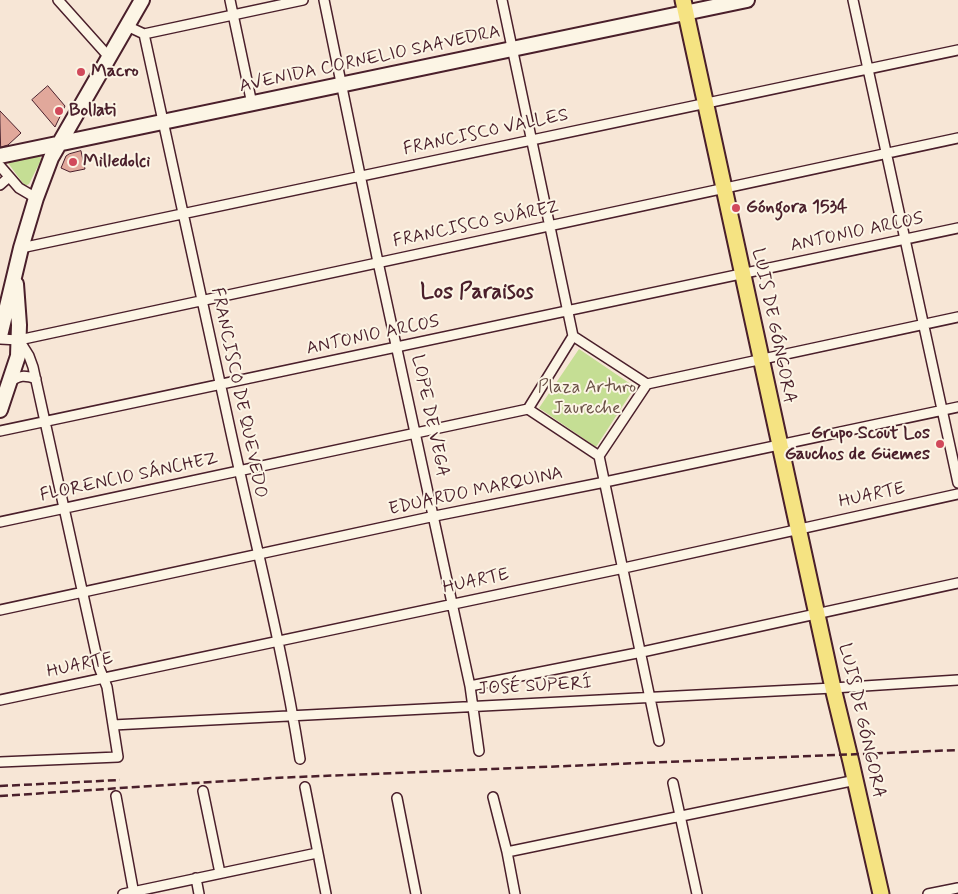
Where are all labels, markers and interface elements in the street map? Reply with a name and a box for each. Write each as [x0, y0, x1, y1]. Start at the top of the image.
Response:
street label: AVENIDA CORNELIO SAAVEDRA [237, 22, 503, 98]
place label: Macro [91, 61, 139, 83]
marker: Macro [75, 66, 87, 78]
place label: Bollati [69, 100, 116, 122]
marker: Bollati [53, 105, 65, 117]
street label: FRANCISCO VALLES [401, 105, 571, 161]
place label: Milledolci [83, 151, 150, 173]
marker: Milledolci [67, 156, 79, 168]
street label: FRANCISCO SUÁREZ [391, 197, 561, 253]
place label: Góngora 1534 [746, 197, 848, 219]
marker: Góngora 1534 [730, 202, 742, 214]
street label: ANTONIO ARCOS [788, 208, 926, 258]
street label: LUIS DE GÓNGORA [746, 246, 800, 406]
district label: Los Paraisos [420, 280, 534, 306]
street label: FRANCISCO DE QUEVEDO [205, 286, 271, 500]
street label: ANTONIO ARCOS [304, 311, 442, 361]
street label: LOPE DE VEGA [405, 353, 453, 479]
park label: Plaza Arturo Jaureche [538, 377, 636, 419]
place label: Grupo Scout Los Gauchos de Güemes [785, 423, 930, 466]
marker: Grupo Scout Los Gauchos de Güemes [934, 438, 946, 450]
street label: FLORENCIO SÁNCHEZ [38, 449, 220, 507]
street label: EDUARDO MARQUINA [387, 463, 565, 521]
street label: HUARTE [837, 478, 907, 514]
street label: HUARTE [441, 564, 511, 600]
street label: LUIS DE GÓNGORA [833, 642, 889, 800]
street label: HUARTE [45, 648, 115, 684]
street label: JOSÉ SUPERÍ [477, 673, 593, 701]

